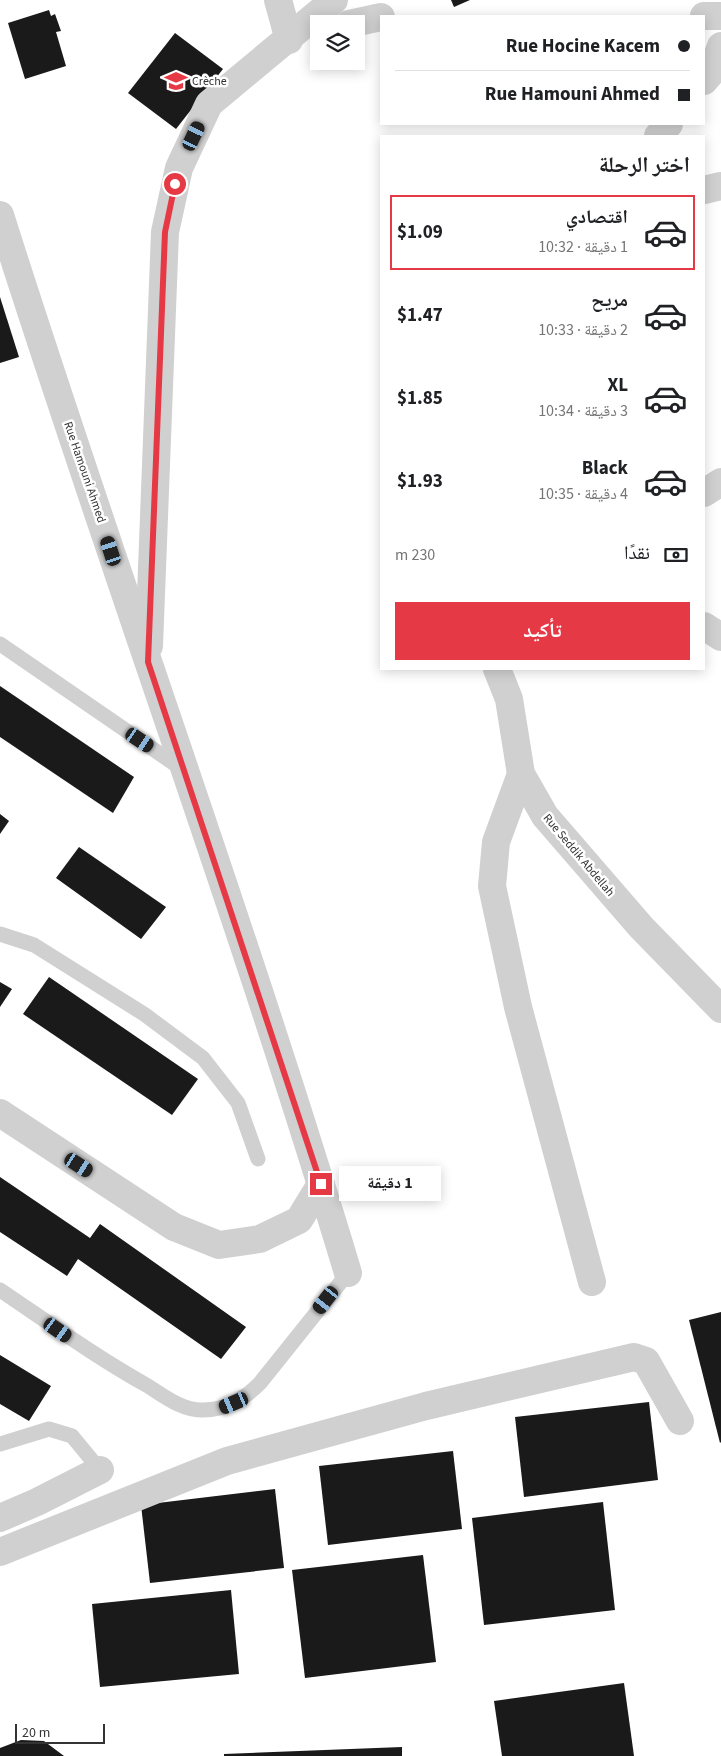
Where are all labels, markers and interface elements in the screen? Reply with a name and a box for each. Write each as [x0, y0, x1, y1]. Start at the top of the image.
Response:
map controls [310, 15, 365, 70]
button: layers [310, 15, 365, 70]
text: Rue Hocine Kacem [506, 33, 660, 60]
school or university icon: Crèche [163, 68, 189, 94]
place label: Crèche [192, 73, 227, 90]
text: Rue Hamouni Ahmed [485, 81, 660, 108]
car [180, 119, 207, 153]
text: اختر الرحلة [599, 149, 690, 181]
route start [164, 173, 186, 195]
text: اقتصادي [566, 204, 628, 231]
icon: car [643, 210, 688, 255]
text: $1.09 [397, 219, 443, 246]
text: 1 دقيقة · 10:32 [538, 236, 628, 258]
text: مريح [591, 287, 628, 314]
icon: car [643, 293, 688, 338]
text: $1.47 [397, 302, 443, 329]
text: 2 دقيقة · 10:33 [538, 319, 628, 341]
text: XL [607, 372, 628, 399]
icon: car [643, 376, 688, 421]
text: $1.85 [397, 385, 443, 412]
text: 3 دقيقة · 10:34 [538, 400, 628, 422]
street label: Rue Hamouni Ahmed [59, 419, 110, 525]
text: Black [582, 455, 628, 482]
icon: car [643, 459, 688, 504]
text: $1.93 [397, 468, 443, 495]
text: 4 دقيقة · 10:35 [538, 483, 628, 505]
car [99, 534, 122, 568]
text: نقدًا [624, 540, 650, 567]
icon: cash [662, 541, 690, 569]
text: 230 m [395, 544, 435, 566]
button: تأكيد [395, 602, 690, 660]
car [123, 725, 156, 755]
street label: Rue Seddik Abdellah [539, 810, 618, 900]
car [62, 1151, 95, 1179]
callout: 1 دقيقة [338, 1166, 441, 1202]
text: 1 دقيقة [367, 1172, 413, 1194]
route end [310, 1173, 332, 1195]
car [310, 1284, 341, 1316]
car [41, 1315, 74, 1345]
car [217, 1390, 250, 1416]
scale bar [15, 1721, 105, 1744]
text: 20 m [22, 1723, 50, 1743]

